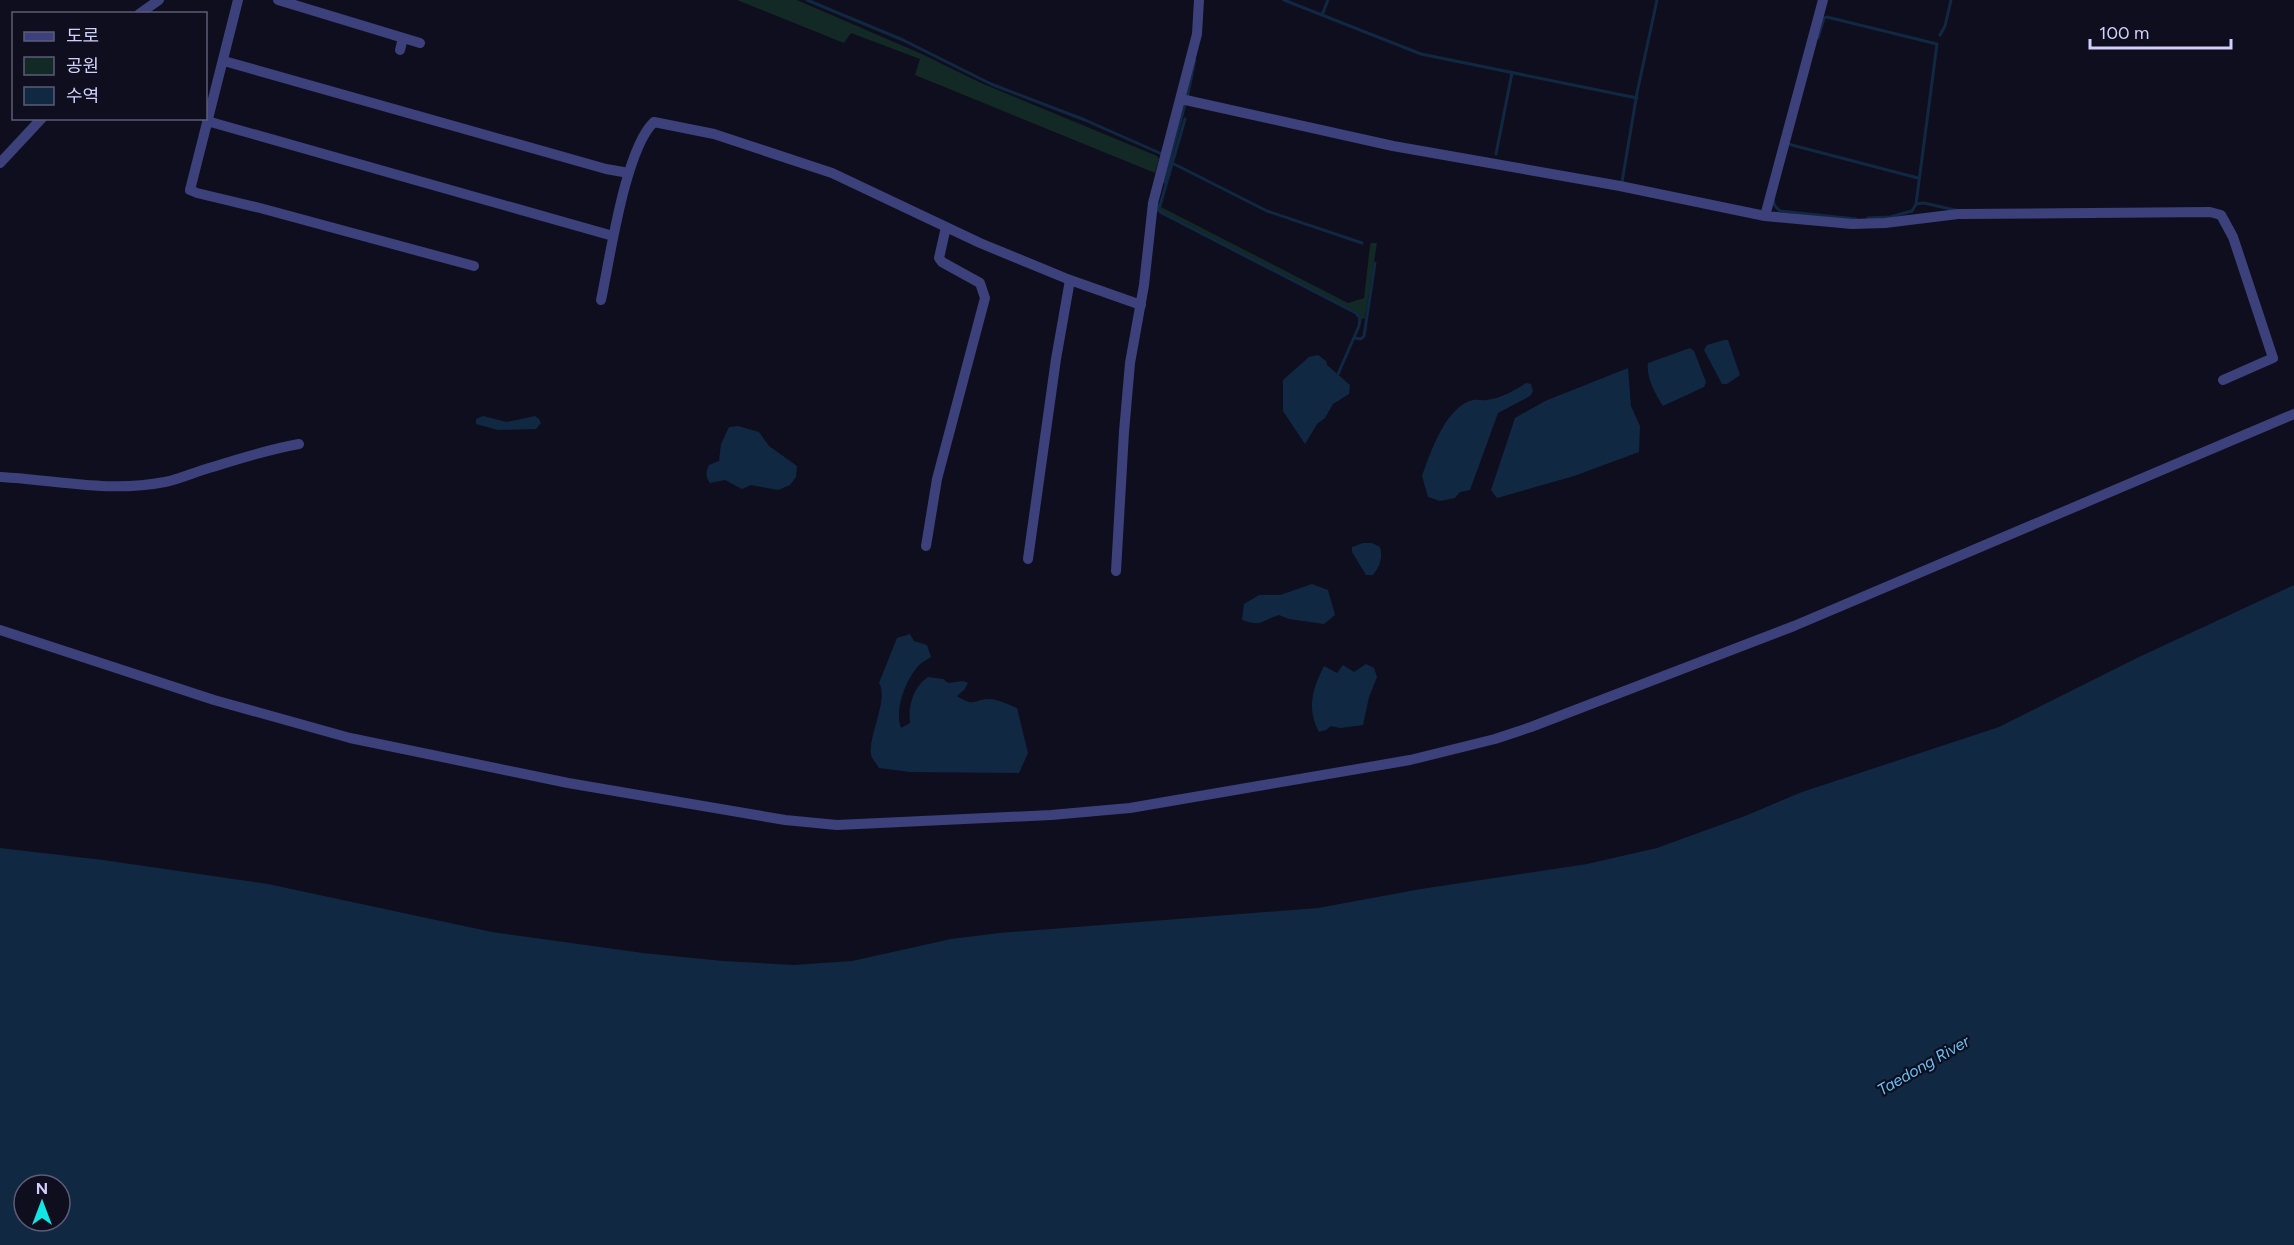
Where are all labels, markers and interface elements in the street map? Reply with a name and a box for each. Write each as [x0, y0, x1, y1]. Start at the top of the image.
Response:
legend [12, 12, 207, 120]
scale bar [2090, 12, 2231, 50]
text: 100 m [2099, 22, 2149, 44]
text: 도로 [66, 25, 99, 47]
text: 공원 [66, 55, 99, 77]
text: 수역 [66, 85, 99, 107]
water label: Taedong River [1874, 1031, 1973, 1099]
north arrow [12, 1173, 72, 1233]
text: N [36, 1179, 48, 1198]

